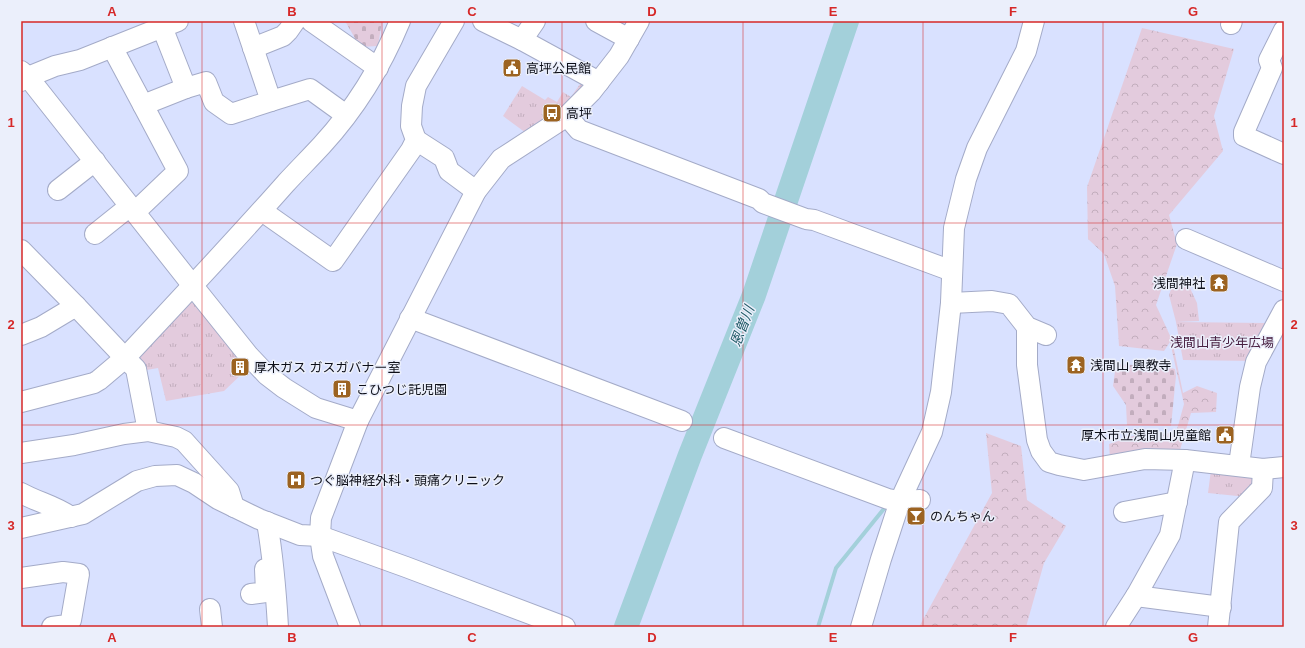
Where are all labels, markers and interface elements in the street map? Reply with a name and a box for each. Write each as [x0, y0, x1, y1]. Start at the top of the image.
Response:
text: A [107, 4, 117, 19]
text: B [287, 4, 297, 19]
text: C [467, 4, 477, 19]
text: D [647, 4, 657, 19]
text: E [829, 4, 838, 19]
text: F [1009, 4, 1017, 19]
text: G [1188, 4, 1198, 19]
public building icon: 高坪公民館 [501, 57, 523, 79]
place label: 高坪公民館 [526, 61, 591, 76]
bus stop icon: 高坪 [541, 102, 563, 124]
place label: 高坪 [566, 106, 592, 121]
text: 1 [7, 115, 15, 130]
text: 1 [1290, 115, 1298, 130]
temple icon: 浅間神社 [1208, 272, 1230, 294]
place label: 浅間神社 [1153, 276, 1205, 291]
water label: 恩曽川 [727, 302, 758, 348]
text: 2 [7, 317, 15, 332]
text: 2 [1290, 317, 1298, 332]
park label: 浅間山青少年広場 [1170, 335, 1274, 350]
temple icon: 浅間山 興教寺 [1065, 354, 1087, 376]
building icon: 厚木ガス ガスガバナー室 [229, 356, 251, 378]
place label: 浅間山 興教寺 [1090, 358, 1172, 373]
place label: 厚木ガス ガスガバナー室 [254, 360, 401, 375]
building icon: こひつじ託児園 [331, 378, 353, 400]
place label: こひつじ託児園 [356, 382, 447, 397]
public building icon: 厚木市立浅間山児童館 [1214, 424, 1236, 446]
place label: 厚木市立浅間山児童館 [1081, 428, 1211, 443]
hospital icon: つぐ脳神経外科・頭痛クリニック [285, 469, 307, 491]
place label: つぐ脳神経外科・頭痛クリニック [310, 473, 505, 488]
bar icon: のんちゃん [905, 505, 927, 527]
place label: のんちゃん [930, 509, 995, 524]
text: 3 [7, 518, 15, 533]
text: 3 [1290, 518, 1298, 533]
text: A [107, 630, 117, 645]
text: B [287, 630, 297, 645]
text: C [467, 630, 477, 645]
text: D [647, 630, 657, 645]
text: E [829, 630, 838, 645]
text: F [1009, 630, 1017, 645]
text: G [1188, 630, 1198, 645]

